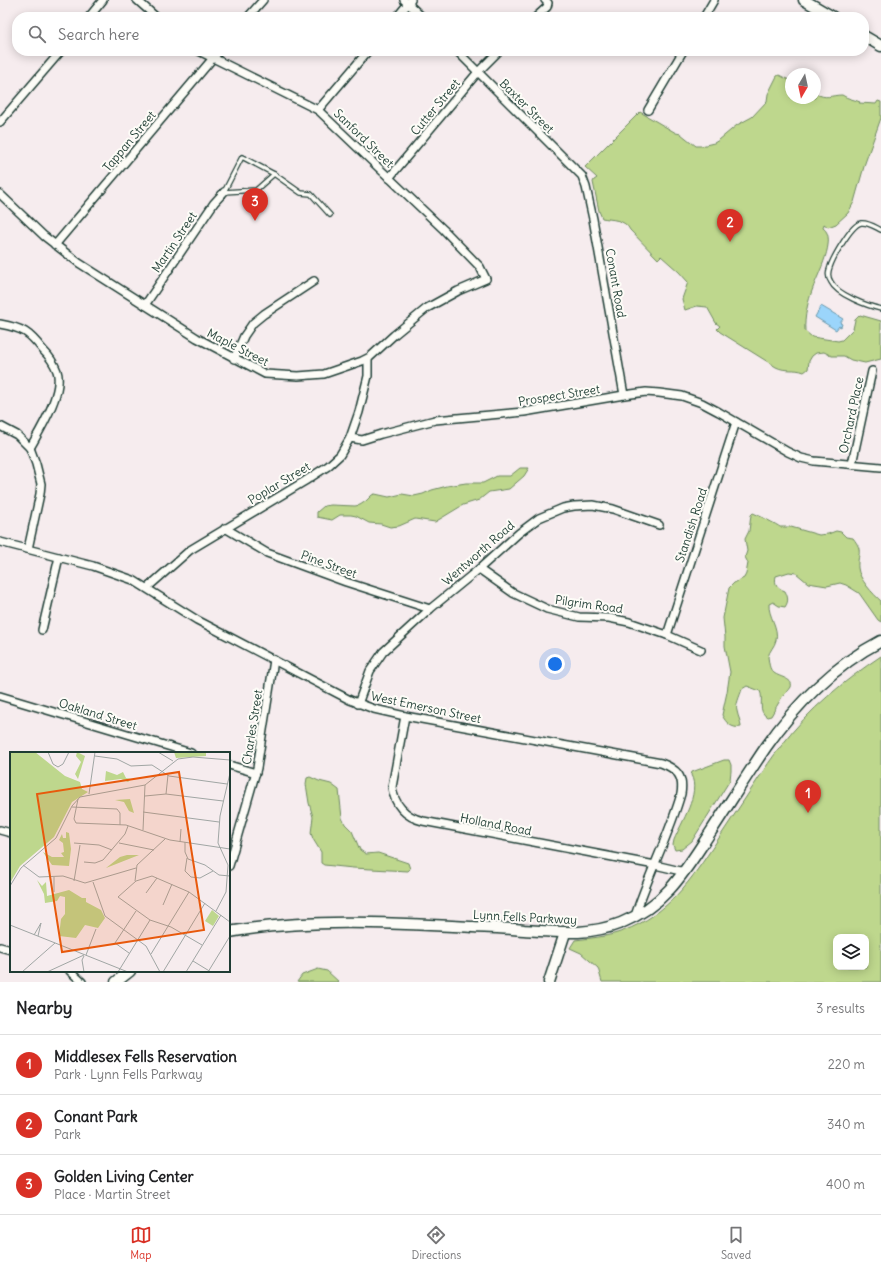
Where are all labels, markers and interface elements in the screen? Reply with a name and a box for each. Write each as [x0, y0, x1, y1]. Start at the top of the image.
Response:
search box [12, 12, 869, 56]
icon: search [26, 23, 48, 45]
text: Search here [58, 25, 139, 44]
north arrow [785, 68, 821, 104]
street label: Cutter Street [407, 76, 463, 138]
street label: Baxter Street [497, 76, 557, 136]
street label: Sanford Street [331, 106, 397, 170]
street label: Tappan Street [99, 108, 159, 174]
pin: 3 [242, 188, 268, 221]
street label: Martin Street [148, 209, 200, 275]
pin: 2 [717, 209, 743, 242]
street label: Conant Road [603, 247, 629, 319]
street label: Maple Street [205, 325, 271, 369]
street label: Orchard Place [836, 375, 866, 455]
street label: Prospect Street [517, 381, 601, 409]
street label: Poplar Street [245, 459, 313, 507]
street label: Standish Road [672, 486, 710, 564]
street label: Wentworth Road [439, 518, 517, 588]
street label: Pine Street [299, 547, 359, 581]
street label: Pilgrim Road [554, 592, 624, 616]
your location [545, 654, 565, 674]
street label: Charles Street [239, 688, 265, 766]
street label: West Emerson Street [370, 688, 482, 726]
street label: Oakland Street [57, 695, 139, 733]
inset map [10, 752, 230, 972]
pin: 1 [795, 780, 821, 813]
street label: Holland Road [459, 810, 533, 838]
street label: Lynn Fells Parkway [473, 907, 577, 927]
map controls [833, 934, 869, 970]
button: layers [833, 934, 869, 970]
text: Nearby [16, 997, 72, 1019]
text: 3 results [816, 1000, 865, 1017]
text: Middlesex Fells Reservation [54, 1047, 237, 1066]
text: 1 [26, 1056, 32, 1073]
text: 220 m [828, 1056, 865, 1073]
text: Park · Lynn Fells Parkway [54, 1066, 203, 1083]
text: Conant Park [54, 1107, 138, 1126]
text: 2 [25, 1116, 33, 1133]
text: 340 m [827, 1116, 865, 1133]
text: Park [54, 1126, 81, 1143]
text: Golden Living Center [54, 1167, 194, 1186]
text: 3 [25, 1176, 33, 1193]
text: 400 m [826, 1176, 865, 1193]
text: Place · Martin Street [54, 1186, 170, 1203]
tab: Map [130, 1224, 152, 1262]
tab: Directions [412, 1224, 461, 1262]
tab: Saved [721, 1224, 751, 1262]

